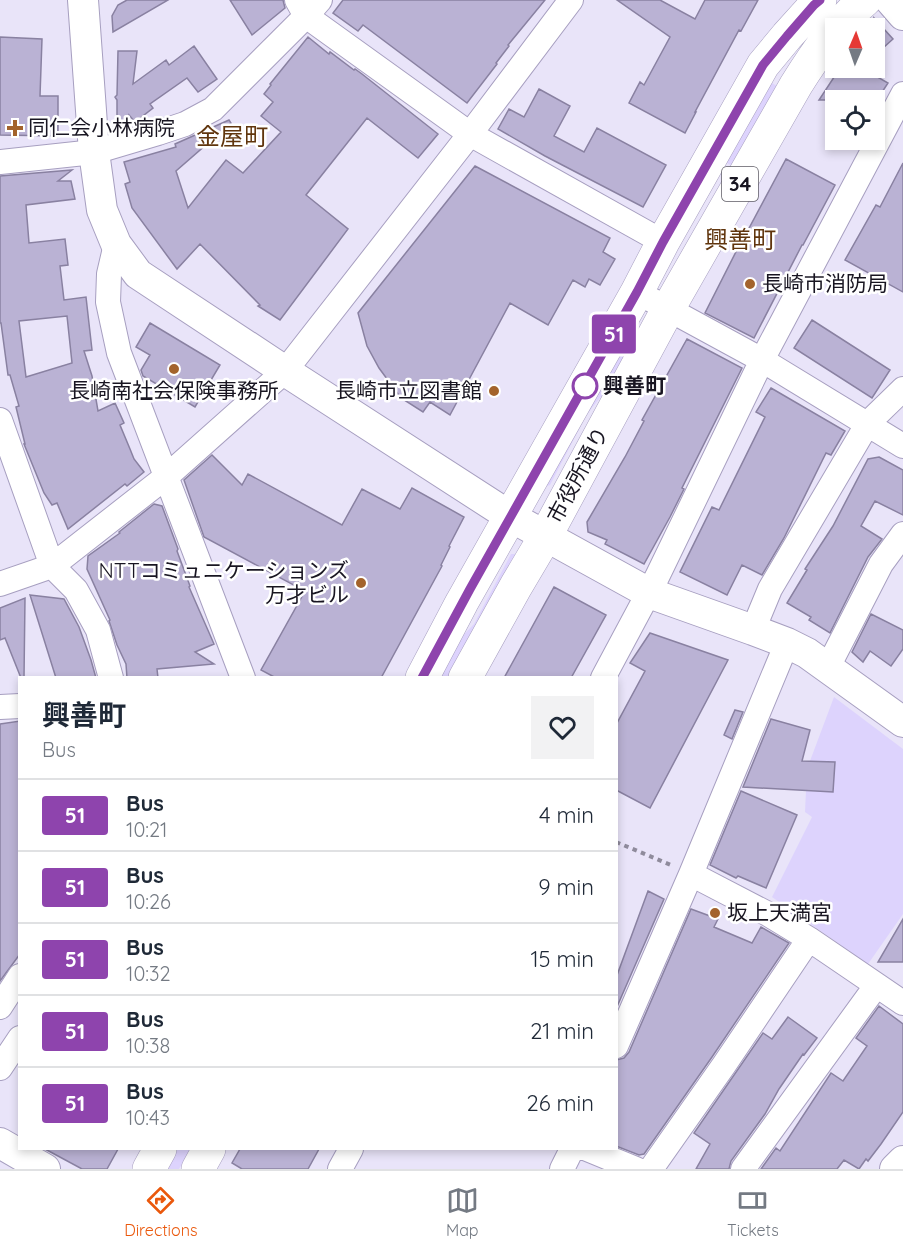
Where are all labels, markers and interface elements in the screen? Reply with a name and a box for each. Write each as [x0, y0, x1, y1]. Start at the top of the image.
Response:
north arrow [825, 18, 885, 78]
map controls [825, 18, 885, 150]
button: locate [825, 90, 885, 150]
place label: 同仁会小林病院 [28, 114, 175, 140]
marker: 同仁会小林病院 [6, 119, 24, 137]
district label: 金屋町 [196, 121, 268, 151]
road number: 34 [722, 167, 758, 201]
district label: 興善町 [704, 224, 776, 254]
place label: 長崎市消防局 [762, 270, 888, 296]
marker: 長崎市消防局 [743, 277, 757, 291]
line badge: 51 [587, 314, 641, 354]
text: 51 [604, 321, 624, 347]
marker: 長崎南社会保険事務所 [167, 362, 181, 376]
place label: 興善町 [603, 372, 666, 398]
marker: 興善町 [572, 373, 598, 399]
place label: 長崎南社会保険事務所 [69, 377, 279, 403]
place label: 長崎市立図書館 [335, 377, 482, 403]
marker: 長崎市立図書館 [487, 384, 501, 398]
street label: 市役所通り [541, 422, 613, 527]
place label: NTTコミュニケーションズ 万才ビル [99, 557, 349, 607]
marker: NTTコミュニケーションズ 万才ビル [354, 576, 368, 590]
button: heart [531, 696, 594, 759]
text: 興善町 [42, 697, 126, 732]
text: Bus [42, 737, 76, 762]
text: Bus [126, 789, 164, 817]
text: 4 min [539, 801, 594, 829]
text: 51 [65, 802, 85, 828]
text: 10:21 [126, 817, 168, 842]
text: Bus [126, 861, 164, 889]
text: 9 min [538, 873, 594, 901]
text: 51 [65, 874, 85, 900]
text: 10:26 [126, 889, 171, 914]
place label: 坂上天満宮 [727, 899, 832, 925]
marker: 坂上天満宮 [708, 906, 722, 920]
text: Bus [126, 933, 164, 961]
text: 15 min [530, 945, 594, 973]
text: 51 [65, 946, 85, 972]
text: 10:32 [126, 961, 171, 986]
text: Bus [126, 1005, 164, 1033]
text: 21 min [530, 1017, 594, 1045]
text: 51 [65, 1018, 85, 1044]
text: 10:38 [126, 1033, 170, 1058]
text: Bus [126, 1077, 164, 1105]
text: 26 min [526, 1089, 594, 1117]
text: 51 [65, 1090, 85, 1116]
text: 10:43 [126, 1105, 170, 1130]
tab: Directions [124, 1184, 197, 1240]
tab: Map [446, 1184, 479, 1240]
tab: Tickets [727, 1184, 779, 1240]

